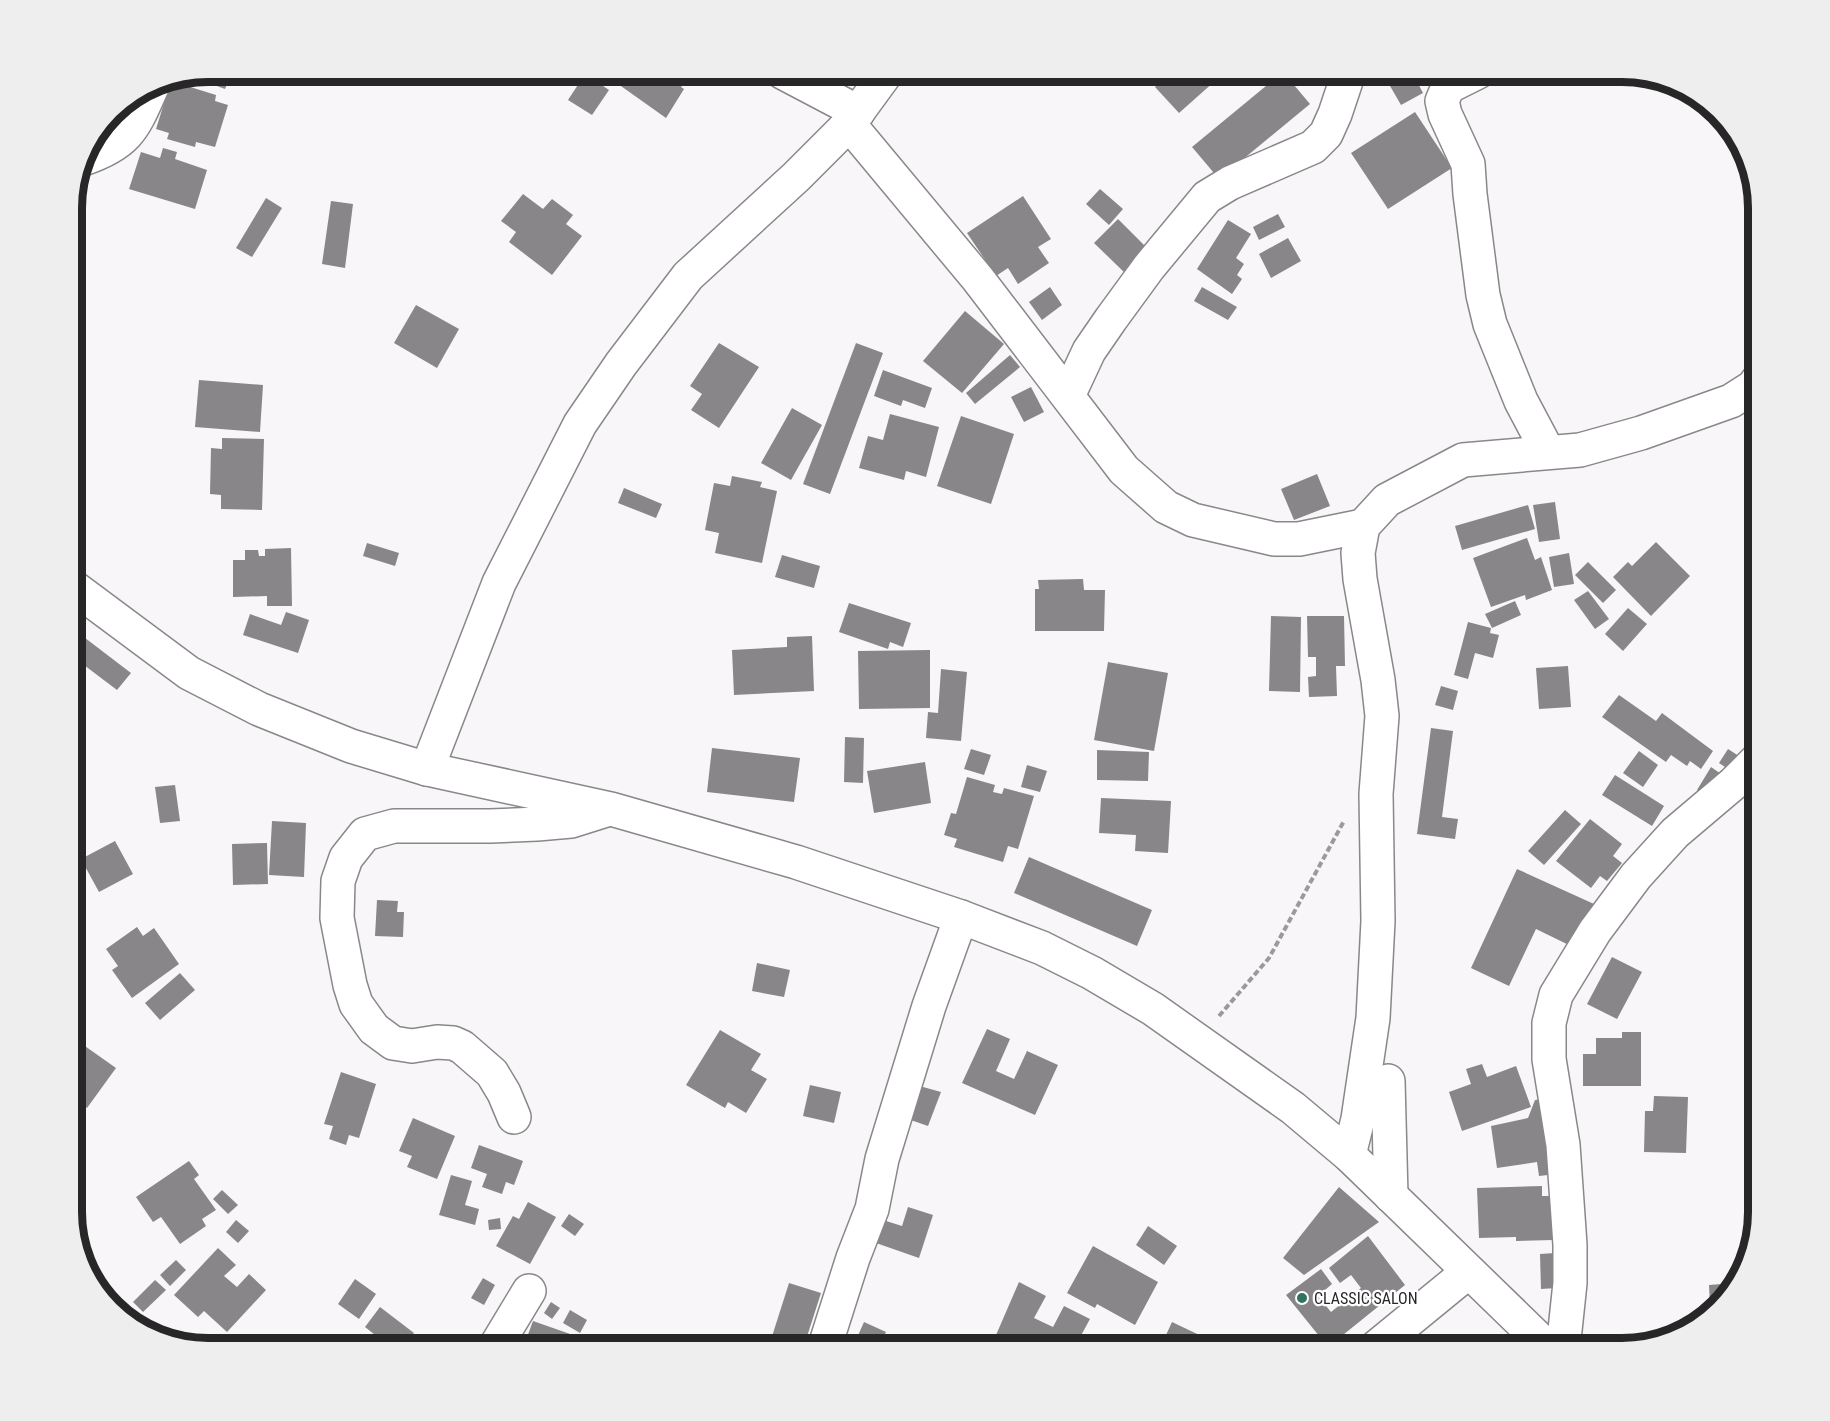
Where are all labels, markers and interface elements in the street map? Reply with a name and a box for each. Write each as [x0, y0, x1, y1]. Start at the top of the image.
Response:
place label: CLASSIC SALON [1314, 1289, 1418, 1308]
marker: CLASSIC SALON [1295, 1291, 1309, 1305]

